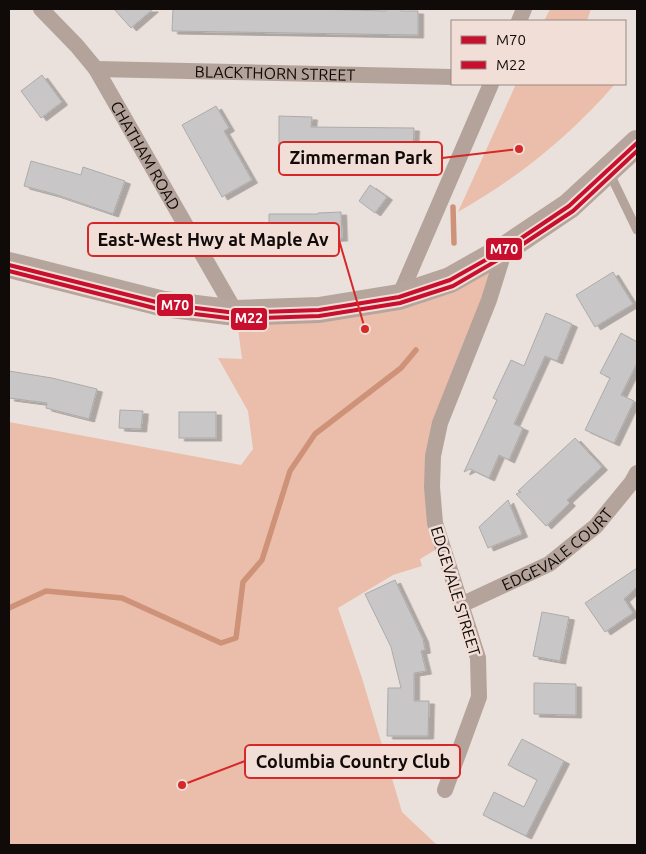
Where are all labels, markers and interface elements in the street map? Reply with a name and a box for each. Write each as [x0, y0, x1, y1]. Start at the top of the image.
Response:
legend [451, 20, 626, 85]
text: M70 [496, 31, 526, 48]
text: M22 [496, 56, 526, 73]
street label: BLACKTHORN STREET [194, 62, 356, 84]
street label: CHATHAM ROAD [107, 98, 184, 213]
callout: Zimmerman Park [279, 142, 442, 175]
text: Zimmerman Park [289, 147, 433, 167]
callout: East-West Hwy at Maple Av [88, 223, 339, 256]
text: East-West Hwy at Maple Av [97, 229, 329, 249]
line badge: M70 [485, 237, 523, 261]
text: M70 [490, 241, 518, 257]
line badge: M70 [156, 293, 194, 317]
text: M70 [161, 297, 189, 313]
line badge: M22 [230, 307, 268, 331]
text: M22 [235, 310, 263, 326]
street label: EDGEVALE COURT [499, 504, 616, 594]
street label: EDGEVALE STREET [428, 524, 484, 658]
callout: Columbia Country Club [245, 745, 460, 778]
text: Columbia Country Club [256, 751, 450, 771]

